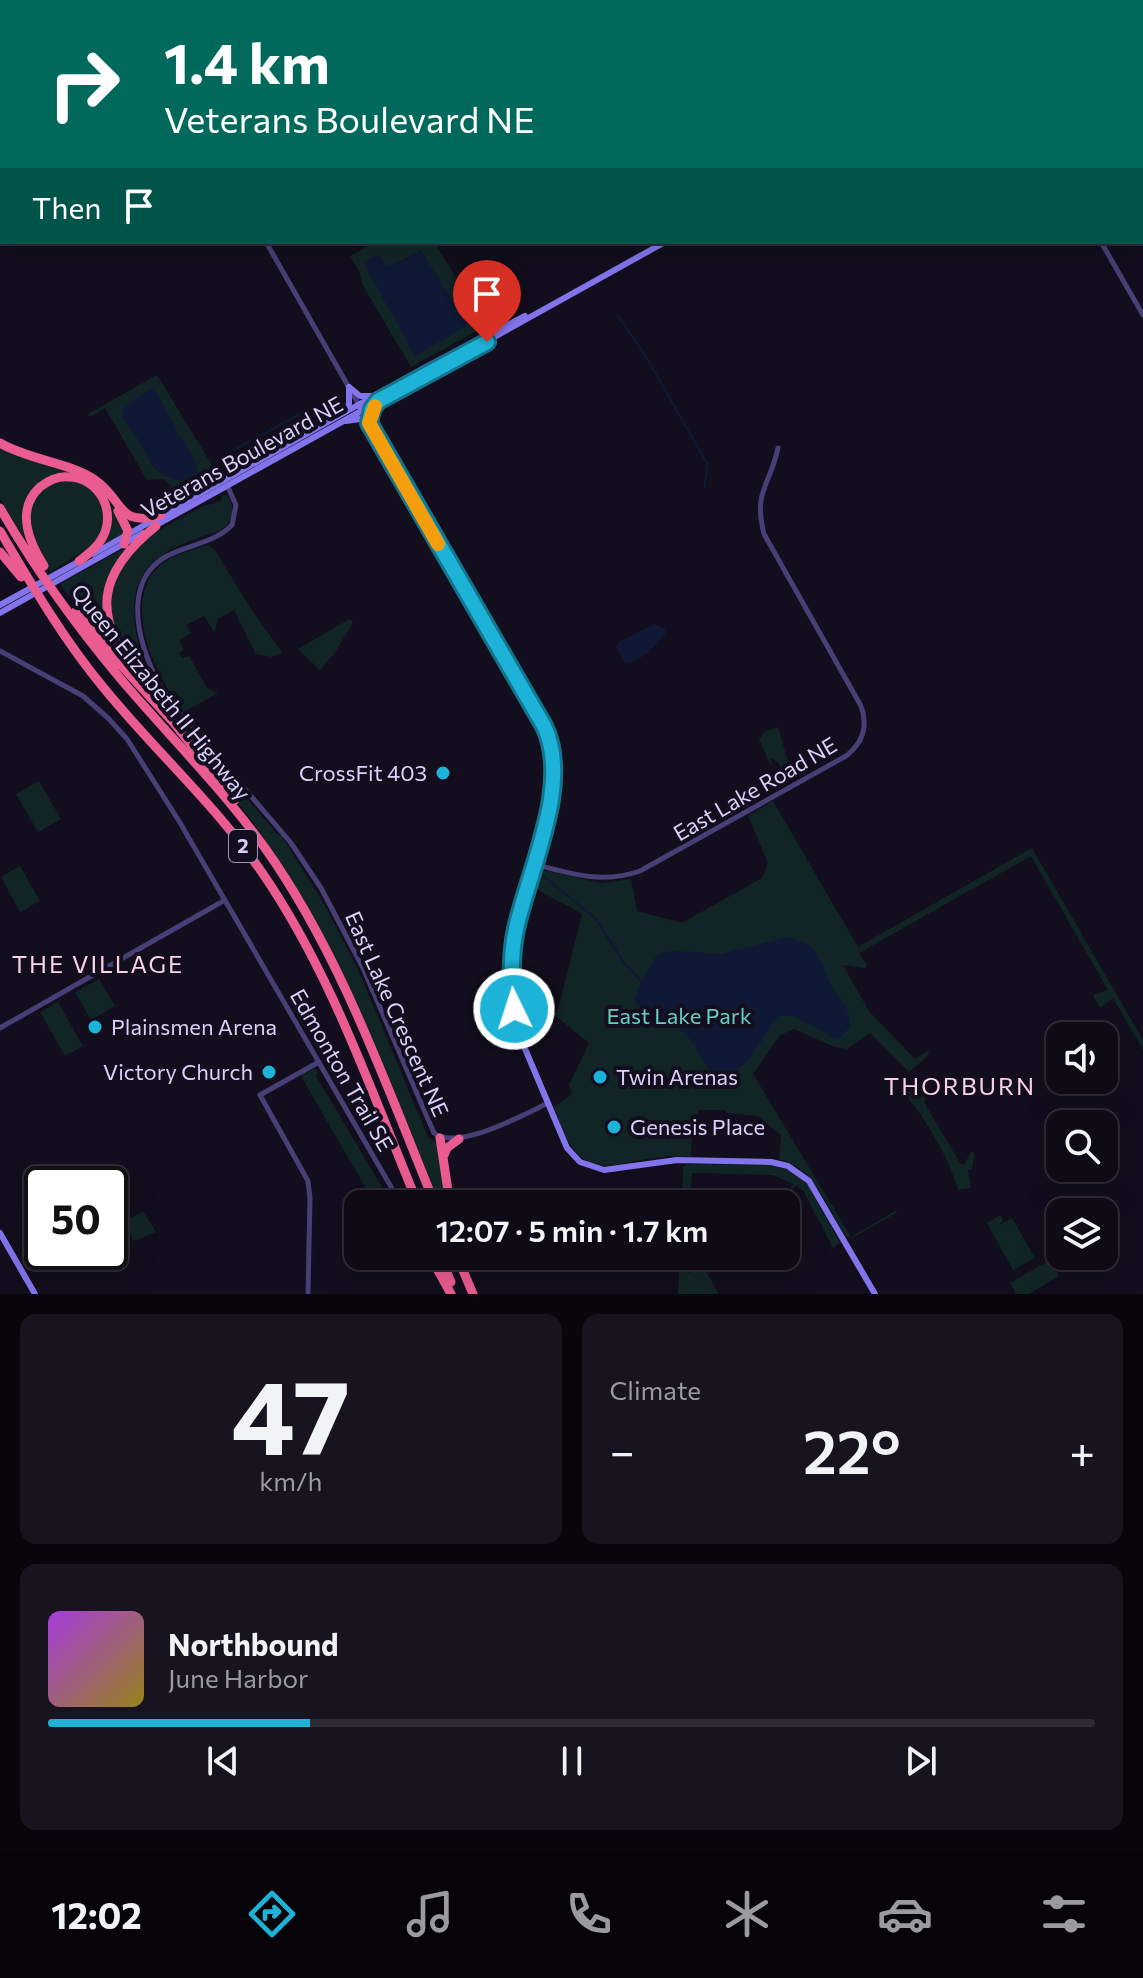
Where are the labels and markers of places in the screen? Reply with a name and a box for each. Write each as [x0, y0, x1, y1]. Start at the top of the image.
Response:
pin [453, 260, 521, 342]
place label: CrossFit 403 [299, 759, 427, 786]
marker: CrossFit 403 [434, 764, 452, 782]
place label: Plainsmen Arena [111, 1013, 277, 1040]
marker: Plainsmen Arena [86, 1018, 104, 1036]
place label: Victory Church [103, 1058, 253, 1085]
marker: Victory Church [260, 1063, 278, 1081]
place label: Twin Arenas [616, 1063, 738, 1090]
marker: Twin Arenas [591, 1068, 609, 1086]
place label: Genesis Place [630, 1113, 765, 1140]
marker: Genesis Place [605, 1118, 623, 1136]

